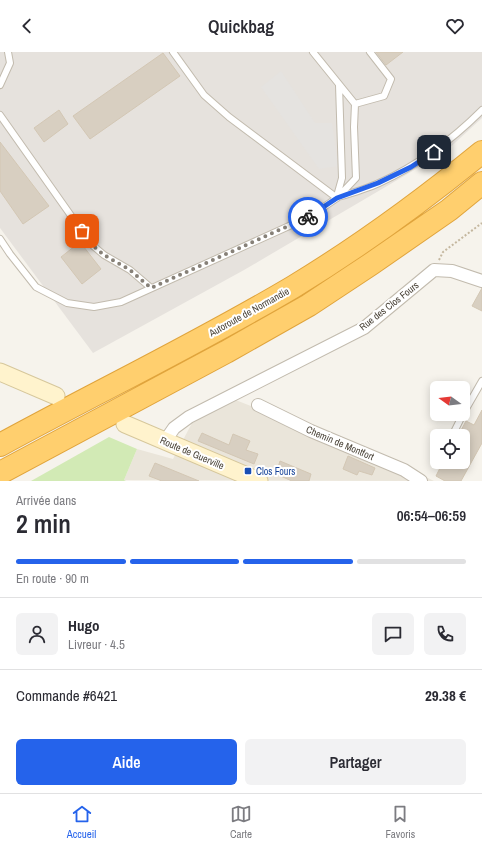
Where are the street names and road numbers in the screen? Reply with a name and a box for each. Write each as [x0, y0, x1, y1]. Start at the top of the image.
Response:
street label: Rue des Clos Fours [357, 279, 421, 333]
street label: Autoroute de Normandie [206, 284, 292, 340]
street label: Chemin de Montfort [304, 423, 377, 463]
street label: Route de Guerville [158, 434, 226, 473]

